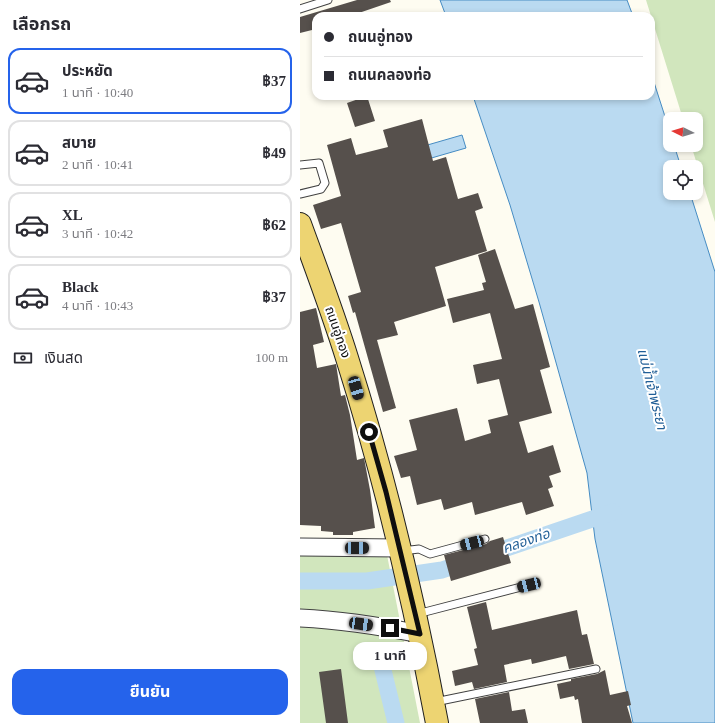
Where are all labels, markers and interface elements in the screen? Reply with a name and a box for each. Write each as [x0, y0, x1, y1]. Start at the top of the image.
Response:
text: เลือกรถ [12, 14, 71, 34]
text: ถนนอู่ทอง [348, 29, 413, 45]
icon: car [14, 63, 50, 99]
text: ประหยัด [62, 63, 113, 79]
text: ถนนคลองท่อ [348, 67, 431, 83]
text: ฿37 [262, 73, 286, 89]
text: 1 นาที · 10:40 [62, 85, 133, 100]
north arrow [663, 112, 703, 152]
map controls [663, 112, 703, 200]
icon: car [14, 135, 50, 171]
text: สบาย [62, 135, 96, 151]
text: ฿49 [262, 145, 286, 161]
text: 2 นาที · 10:41 [62, 157, 133, 172]
button: locate [663, 160, 703, 200]
icon: car [14, 207, 50, 243]
text: XL [62, 207, 83, 223]
text: ฿62 [262, 217, 286, 233]
text: 3 นาที · 10:42 [62, 226, 133, 241]
icon: car [14, 279, 50, 315]
text: Black [62, 279, 99, 295]
text: ฿37 [262, 289, 286, 305]
text: 4 นาที · 10:43 [62, 298, 133, 313]
street label: ถนนอู่ทอง [322, 304, 354, 360]
water label: แม่น้ำเจ้าพระยา [635, 346, 673, 432]
icon: cash [12, 347, 34, 369]
text: เงินสด [44, 350, 83, 366]
text: 100 m [255, 350, 288, 365]
car [347, 375, 365, 401]
route start [360, 423, 378, 441]
water label: คลองท่อ [501, 526, 552, 556]
car [459, 534, 485, 552]
car [345, 542, 369, 554]
car [516, 576, 542, 594]
car [348, 616, 374, 632]
route end [381, 619, 399, 637]
callout: 1 นาที [353, 642, 427, 670]
text: 1 นาที [374, 648, 406, 663]
button: ยืนยัน [12, 669, 288, 715]

